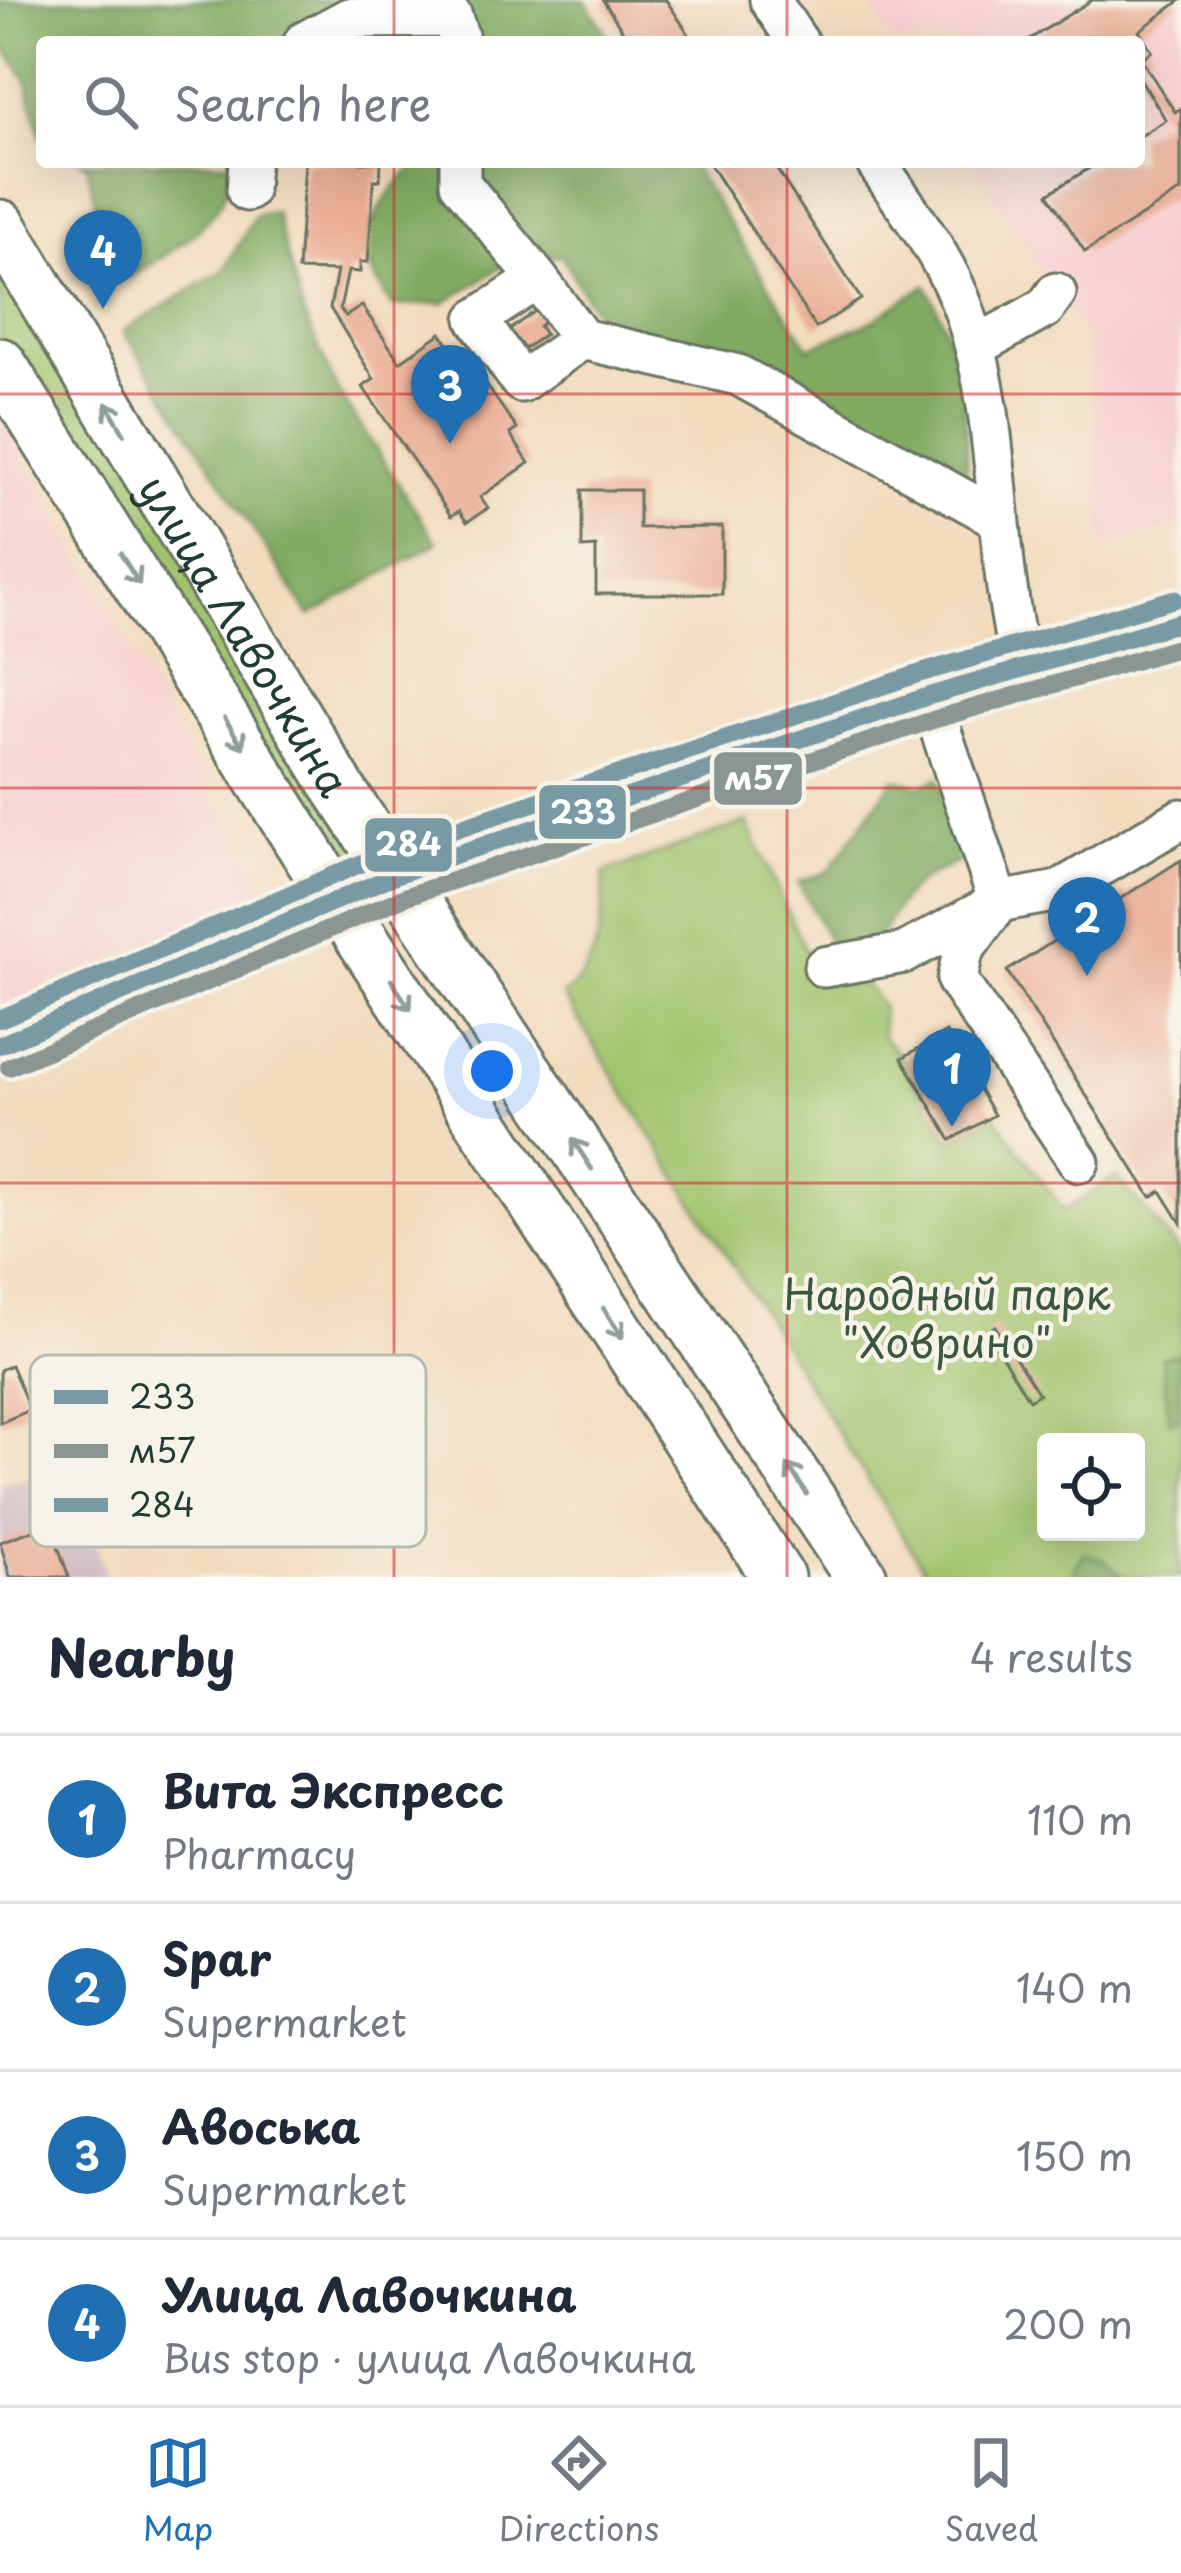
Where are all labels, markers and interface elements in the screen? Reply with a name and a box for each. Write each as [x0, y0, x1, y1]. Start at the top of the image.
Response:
search box [36, 36, 1145, 168]
text: Search here [174, 68, 431, 136]
icon: search [78, 69, 144, 135]
pin: 4 [64, 210, 142, 309]
pin: 3 [411, 345, 489, 444]
one-way arrow [103, 402, 127, 436]
street label: улица Лавочкина [125, 462, 368, 808]
one-way arrow [118, 551, 142, 585]
one-way arrow [222, 715, 246, 749]
line badge: м57 [712, 750, 804, 807]
text: м57 [724, 751, 792, 801]
line badge: 233 [537, 783, 628, 841]
text: 233 [550, 785, 616, 835]
line badge: 284 [363, 816, 454, 874]
text: 284 [375, 817, 441, 867]
pin: 2 [1048, 877, 1126, 976]
one-way arrow [389, 978, 414, 1012]
pin: 1 [913, 1028, 991, 1127]
your location [462, 1041, 522, 1101]
one-way arrow [569, 1138, 594, 1172]
park label: Народный парк "Ховрино" [784, 1261, 1110, 1372]
one-way arrow [601, 1305, 626, 1339]
legend [30, 1355, 426, 1547]
text: 233 [129, 1370, 195, 1420]
text: м57 [129, 1424, 196, 1474]
map controls [1037, 1433, 1145, 1541]
button: locate [1037, 1433, 1145, 1541]
one-way arrow [784, 1463, 809, 1497]
text: 284 [129, 1478, 195, 1528]
text: Nearby [48, 1617, 235, 1694]
text: 4 results [970, 1626, 1133, 1685]
text: Вита Экспресс [162, 1755, 504, 1823]
text: 1 [78, 1789, 96, 1848]
text: 110 m [1027, 1789, 1133, 1848]
text: Pharmacy [162, 1823, 356, 1882]
text: Spar [162, 1923, 271, 1991]
text: 2 [73, 1957, 101, 2016]
text: 140 m [1016, 1957, 1133, 2016]
text: Supermarket [162, 1991, 407, 2050]
text: Авоська [162, 2091, 360, 2159]
text: 3 [74, 2125, 100, 2184]
text: 150 m [1016, 2125, 1133, 2184]
text: Supermarket [162, 2159, 407, 2218]
text: Улица Лавочкина [162, 2259, 577, 2327]
text: 4 [74, 2293, 100, 2352]
text: 200 m [1003, 2293, 1133, 2352]
text: Bus stop · улица Лавочкина [162, 2327, 695, 2386]
tab: Map [143, 2430, 213, 2552]
tab: Directions [499, 2430, 659, 2552]
tab: Saved [945, 2430, 1038, 2552]

